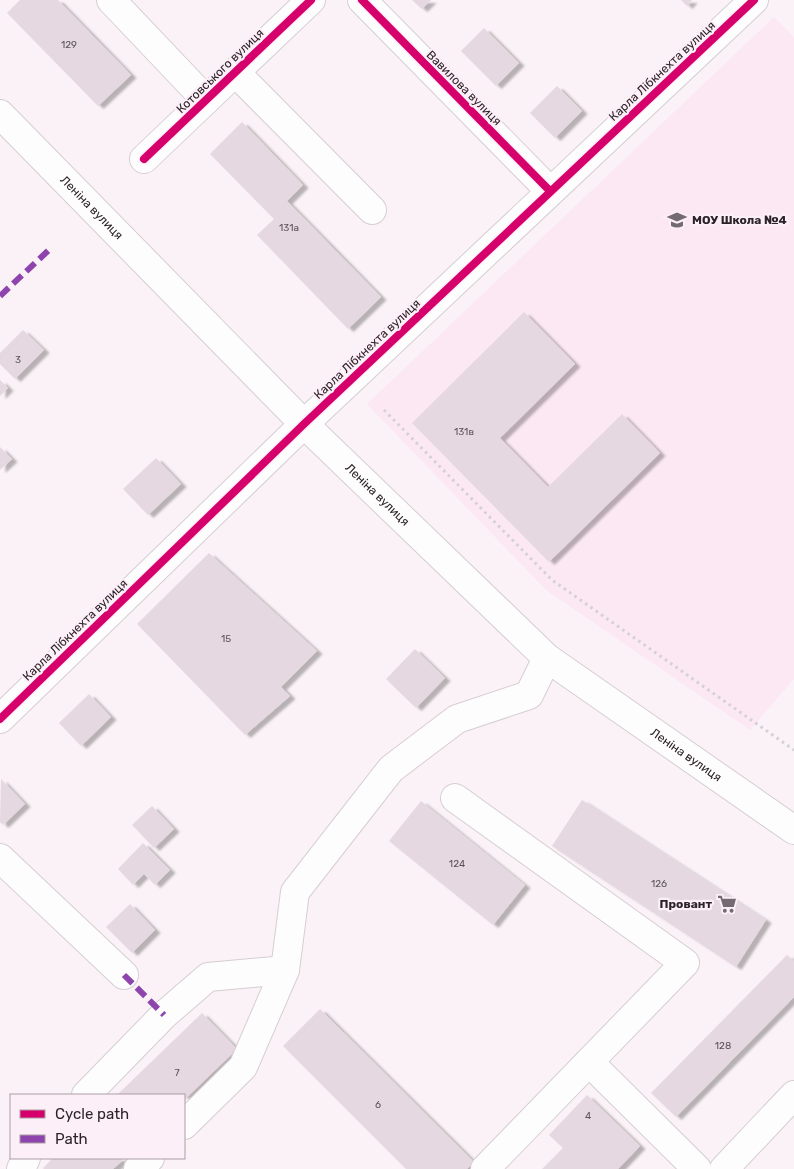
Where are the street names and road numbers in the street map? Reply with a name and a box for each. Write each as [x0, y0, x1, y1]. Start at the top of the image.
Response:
street label: Карла Лібкнехта вулиця [606, 18, 718, 124]
street label: Котовського вулиця [174, 26, 266, 116]
street label: Вавилова вулиця [424, 48, 504, 128]
street label: Леніна вулиця [57, 173, 126, 242]
street label: Карла Лібкнехта вулиця [311, 296, 423, 402]
street label: Леніна вулиця [342, 461, 412, 529]
street label: Карла Лібкнехта вулиця [20, 576, 130, 684]
street label: Леніна вулиця [648, 725, 724, 784]

